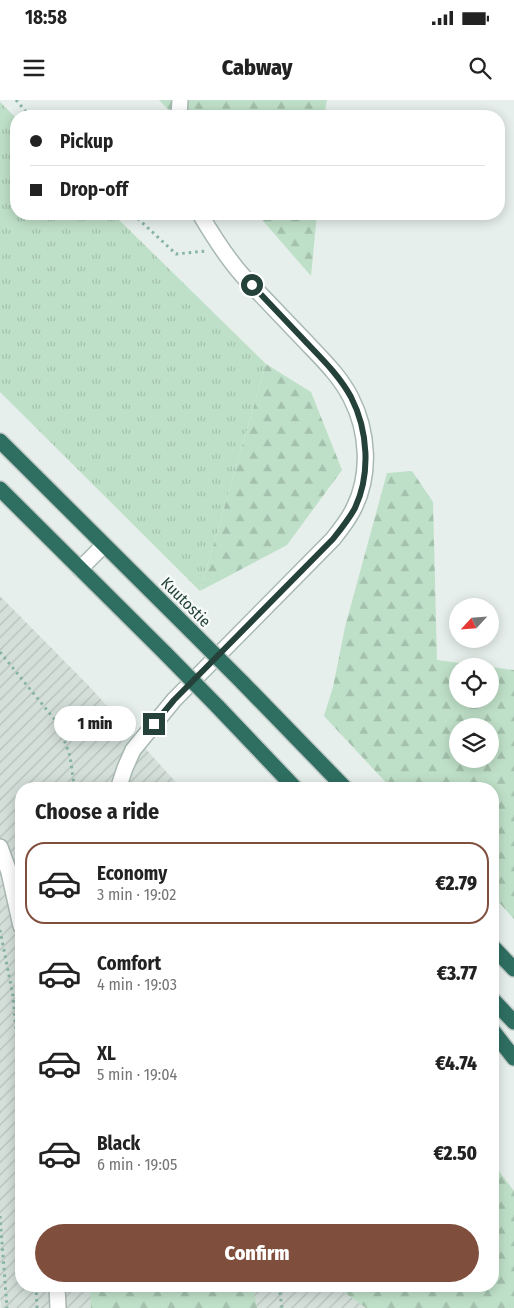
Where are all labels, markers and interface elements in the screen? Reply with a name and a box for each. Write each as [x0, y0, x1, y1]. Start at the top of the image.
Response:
text: 18:58 [25, 6, 67, 29]
icon: menu [20, 54, 48, 82]
text: Cabway [222, 54, 292, 81]
icon: search [466, 54, 494, 82]
text: Pickup [60, 130, 113, 153]
text: Drop-off [60, 178, 128, 201]
route start [241, 274, 263, 296]
street label: Kuutostie [157, 573, 215, 631]
north arrow [449, 598, 499, 648]
map controls [449, 598, 499, 768]
button: locate [449, 658, 499, 708]
callout: 1 min [54, 706, 136, 742]
route end [143, 713, 165, 735]
text: 1 min [78, 714, 112, 733]
button: layers [449, 718, 499, 768]
text: Choose a ride [35, 798, 159, 825]
icon: car [37, 861, 82, 906]
text: Economy [97, 862, 167, 885]
text: €2.79 [435, 872, 477, 895]
text: 3 min · 19:02 [97, 885, 176, 904]
icon: car [37, 951, 82, 996]
text: Comfort [97, 952, 161, 975]
text: €3.77 [437, 962, 477, 985]
text: 4 min · 19:03 [97, 975, 177, 994]
icon: car [37, 1041, 82, 1086]
text: XL [97, 1042, 116, 1065]
text: €4.74 [435, 1052, 477, 1075]
text: 5 min · 19:04 [97, 1065, 177, 1084]
icon: car [37, 1131, 82, 1176]
text: Black [97, 1132, 140, 1155]
text: €2.50 [433, 1142, 477, 1165]
text: 6 min · 19:05 [97, 1155, 177, 1174]
button: Confirm [35, 1224, 479, 1282]

